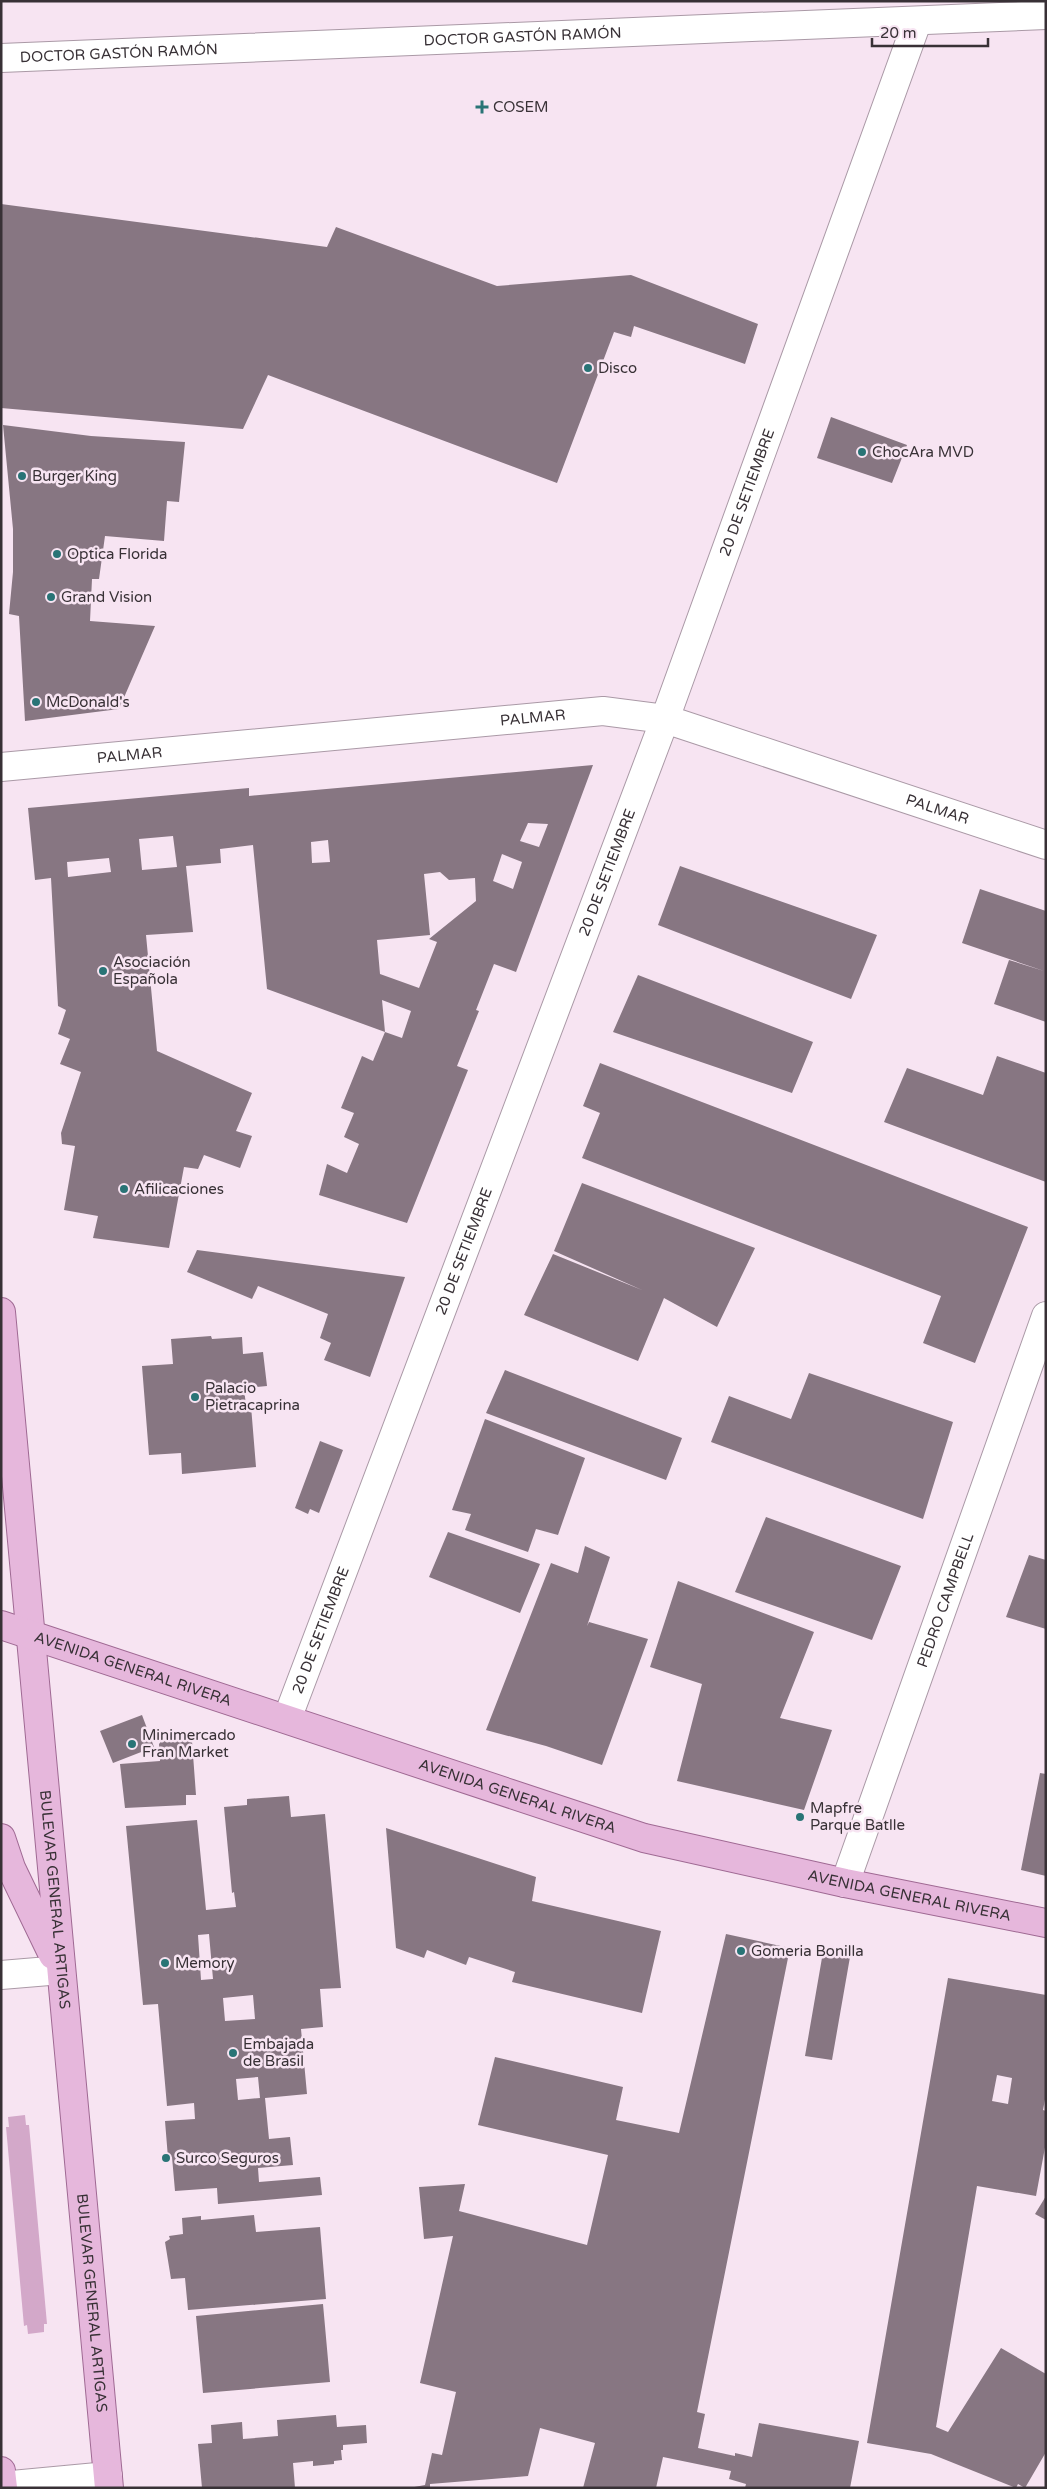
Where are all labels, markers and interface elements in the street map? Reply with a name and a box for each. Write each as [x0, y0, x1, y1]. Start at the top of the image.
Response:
scale bar [872, 15, 988, 47]
street label: DOCTOR GASTÓN RAMÓN [423, 23, 622, 50]
text: 20 m [880, 24, 917, 42]
street label: DOCTOR GASTÓN RAMÓN [19, 40, 218, 66]
place label: COSEM [493, 98, 549, 116]
marker: COSEM [475, 100, 489, 114]
place label: Disco [598, 359, 637, 377]
marker: Disco [582, 362, 594, 374]
street label: 20 DE SETIEMBRE [716, 426, 778, 559]
place label: ChocAra MVD [872, 443, 974, 461]
marker: ChocAra MVD [856, 446, 868, 458]
place label: Burger King [32, 467, 117, 485]
marker: Burger King [16, 470, 28, 482]
place label: Optica Florida [67, 545, 168, 563]
marker: Optica Florida [51, 548, 63, 560]
place label: Grand Vision [61, 588, 152, 606]
marker: Grand Vision [45, 591, 57, 603]
place label: McDonald's [46, 693, 130, 711]
marker: McDonald's [30, 696, 42, 708]
street label: PALMAR [499, 706, 566, 730]
street label: PALMAR [96, 743, 163, 767]
street label: PALMAR [903, 790, 971, 828]
street label: 20 DE SETIEMBRE [575, 806, 639, 939]
place label: Asociación Española [113, 953, 191, 988]
marker: Asociación Española [97, 965, 109, 977]
place label: Afilicaciones [134, 1180, 224, 1198]
marker: Afilicaciones [118, 1183, 130, 1195]
street label: 20 DE SETIEMBRE [432, 1185, 496, 1317]
place label: Palacio Pietracaprina [205, 1379, 300, 1414]
marker: Palacio Pietracaprina [189, 1391, 201, 1403]
street label: PEDRO CAMPBELL [913, 1530, 977, 1670]
street label: 20 DE SETIEMBRE [288, 1564, 353, 1696]
street label: AVENIDA GENERAL RIVERA [32, 1628, 234, 1710]
place label: Minimercado Fran Market [142, 1726, 236, 1761]
marker: Minimercado Fran Market [126, 1738, 138, 1750]
street label: AVENIDA GENERAL RIVERA [416, 1755, 618, 1837]
street label: BULEVAR GENERAL ARTIGAS [36, 1789, 74, 2010]
place label: Mapfre Parque Batlle [810, 1799, 905, 1834]
marker: Mapfre Parque Batlle [794, 1811, 806, 1823]
street label: AVENIDA GENERAL RIVERA [806, 1866, 1013, 1925]
place label: Gomeria Bonilla [751, 1942, 864, 1960]
marker: Gomeria Bonilla [735, 1945, 747, 1957]
place label: Memory [175, 1954, 234, 1972]
marker: Memory [159, 1957, 171, 1969]
place label: Embajada de Brasil [243, 2035, 314, 2070]
marker: Embajada de Brasil [227, 2047, 239, 2059]
place label: Surco Seguros [176, 2149, 279, 2167]
marker: Surco Seguros [160, 2152, 172, 2164]
street label: BULEVAR GENERAL ARTIGAS [73, 2193, 111, 2413]

